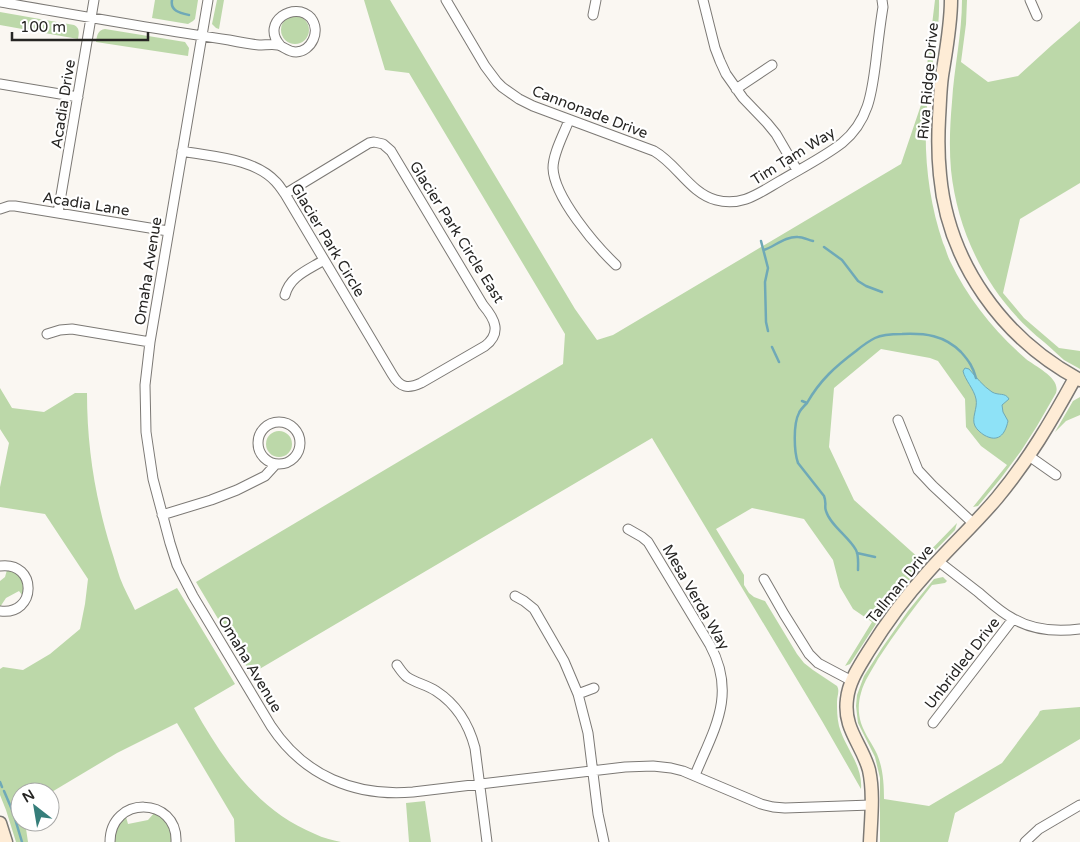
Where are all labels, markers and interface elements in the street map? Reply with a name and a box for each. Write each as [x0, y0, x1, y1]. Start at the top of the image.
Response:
scale bar [12, 10, 149, 42]
text: 100 m [20, 18, 66, 36]
street label: Riva Ridge Drive [914, 22, 942, 140]
street label: Acadia Drive [47, 58, 79, 150]
street label: Cannonade Drive [530, 82, 650, 142]
street label: Tim Tam Way [748, 123, 838, 189]
street label: Glacier Park Circle East [406, 158, 508, 306]
street label: Glacier Park Circle [287, 180, 369, 300]
street label: Acadia Lane [41, 188, 131, 220]
street label: Omaha Avenue [131, 216, 165, 326]
street label: Mesa Verda Way [659, 541, 733, 653]
street label: Tallman Drive [863, 541, 937, 627]
street label: Omaha Avenue [214, 612, 286, 716]
street label: Unbridled Drive [921, 614, 1003, 712]
north arrow [10, 782, 60, 832]
text: N [19, 786, 38, 806]

